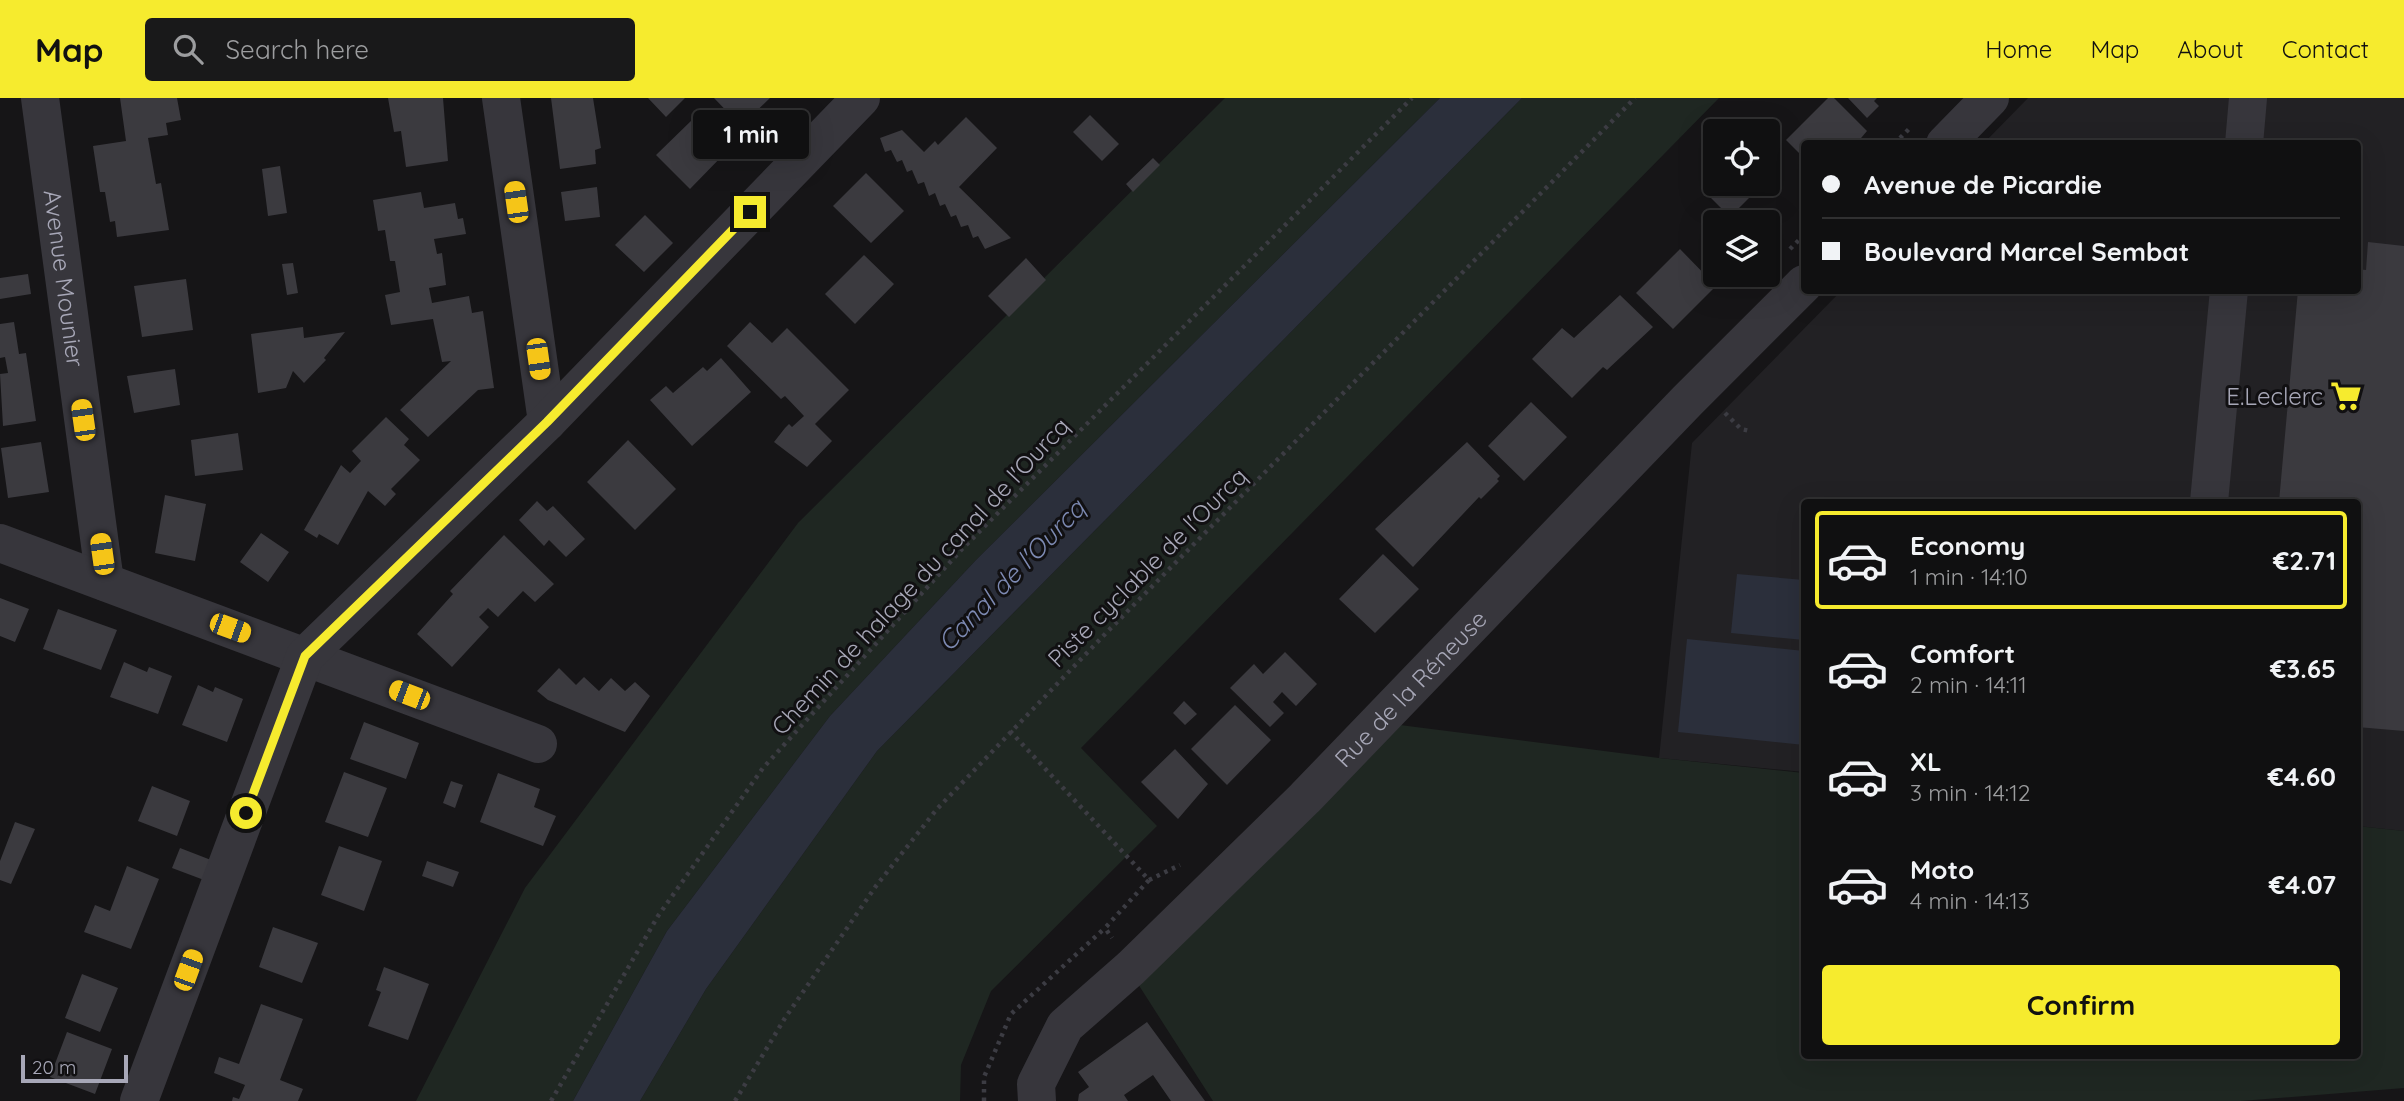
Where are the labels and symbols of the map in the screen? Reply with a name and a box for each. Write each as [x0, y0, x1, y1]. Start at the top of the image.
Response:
callout: 1 min [692, 110, 808, 159]
car [503, 180, 530, 224]
street label: Avenue Mounier [37, 188, 91, 369]
route end [734, 196, 766, 228]
car [525, 337, 552, 381]
supermarket icon: E.Leclerc [2329, 379, 2363, 413]
place label: E.Leclerc [2226, 381, 2323, 411]
car [70, 398, 97, 442]
street label: Chemin de halage du canal de l'Ourcq [765, 411, 1075, 741]
street label: Piste cyclable de l'Ourcq [1041, 461, 1253, 673]
water label: Canal de l'Ourcq [930, 491, 1093, 658]
car [89, 532, 116, 576]
street label: Rue de la Réneuse [1328, 604, 1493, 773]
car [207, 611, 254, 645]
car [386, 678, 433, 712]
route start [230, 797, 262, 829]
car [171, 947, 206, 993]
scale bar [21, 1052, 128, 1084]

